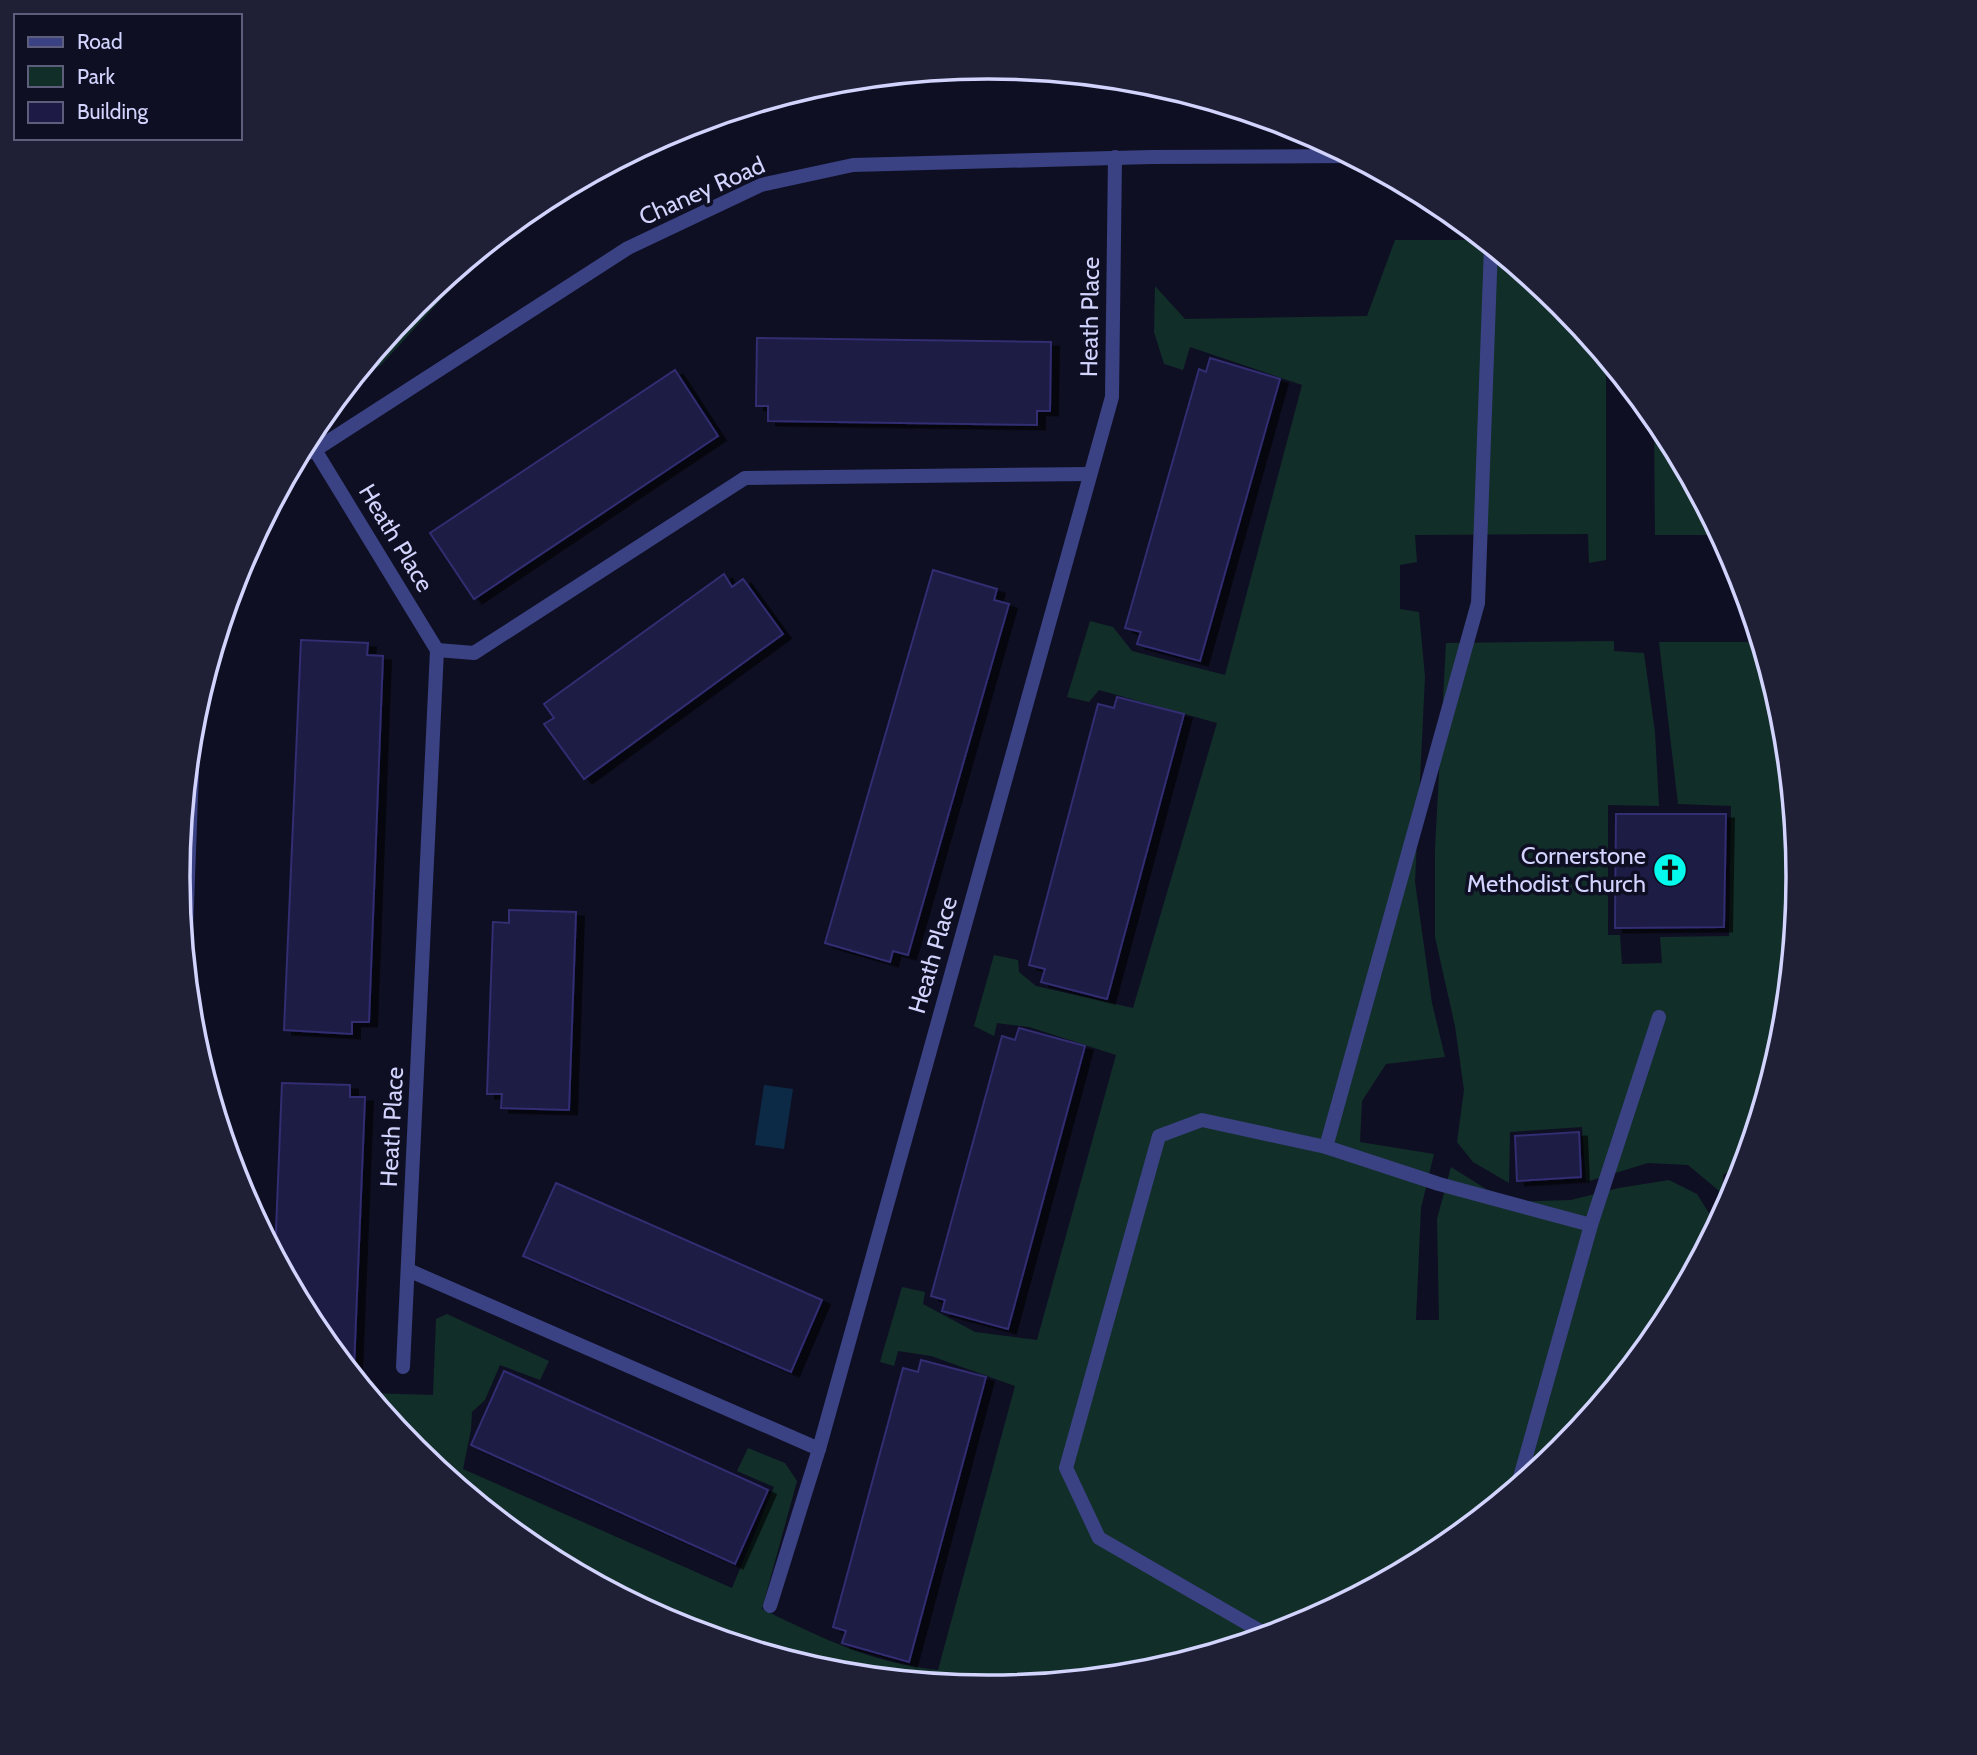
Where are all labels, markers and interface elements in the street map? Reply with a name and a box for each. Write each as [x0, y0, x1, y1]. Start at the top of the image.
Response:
legend [14, 14, 242, 140]
text: Road [77, 29, 123, 54]
text: Park [77, 64, 115, 89]
text: Building [77, 99, 149, 124]
street label: Chaney Road [634, 150, 769, 231]
street label: Heath Place [1074, 257, 1105, 377]
street label: Heath Place [353, 479, 440, 597]
place label: Cornerstone Methodist Church [1467, 841, 1646, 898]
church icon: Cornerstone Methodist Church [1651, 851, 1689, 889]
street label: Heath Place [902, 893, 963, 1017]
street label: Heath Place [374, 1066, 409, 1188]

